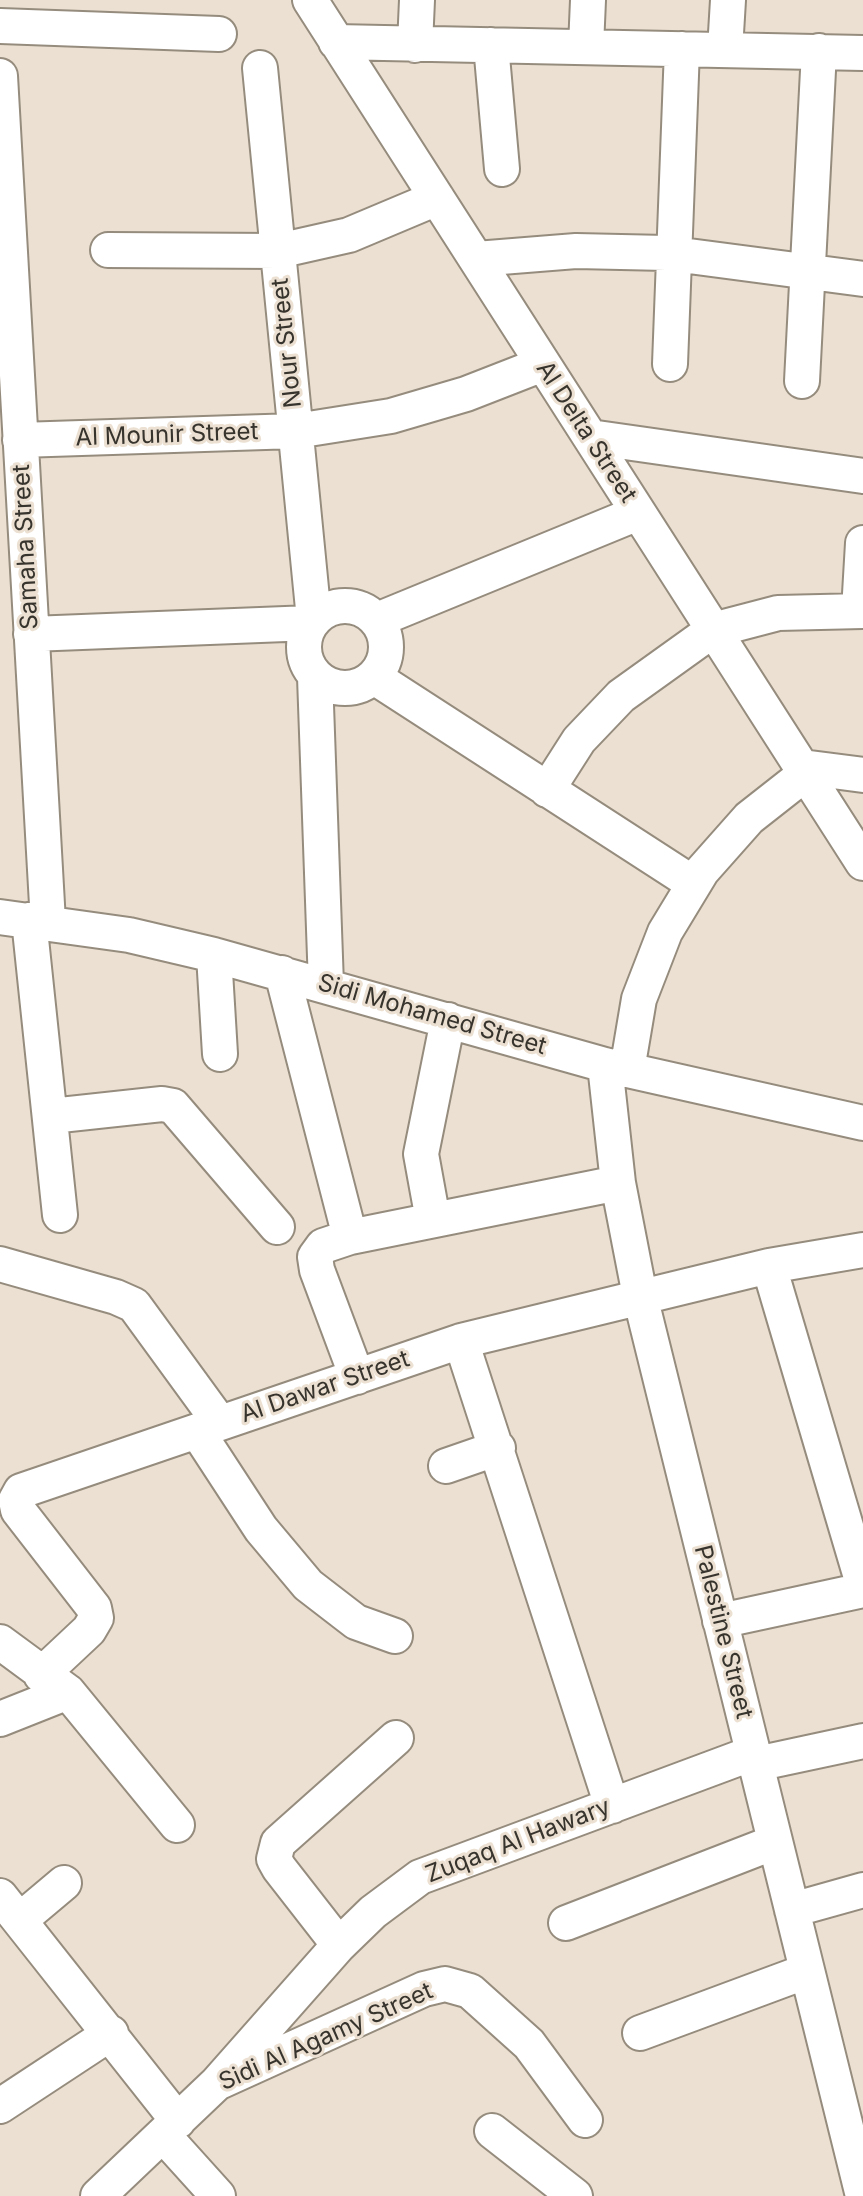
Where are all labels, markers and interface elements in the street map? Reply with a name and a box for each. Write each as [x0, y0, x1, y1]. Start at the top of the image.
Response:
street label: Nour Street [266, 277, 308, 409]
street label: Al Delta Street [530, 356, 642, 508]
street label: Al Mounir Street [75, 417, 259, 453]
street label: Samaha Street [7, 464, 45, 630]
street label: Sidi Mohamed Street [314, 969, 550, 1061]
street label: Al Dawar Street [237, 1345, 413, 1429]
street label: Palestine Street [688, 1542, 758, 1722]
street label: Zuqaq Al Hawary [422, 1793, 614, 1889]
street label: Sidi Al Agamy Street [215, 1977, 437, 2097]

